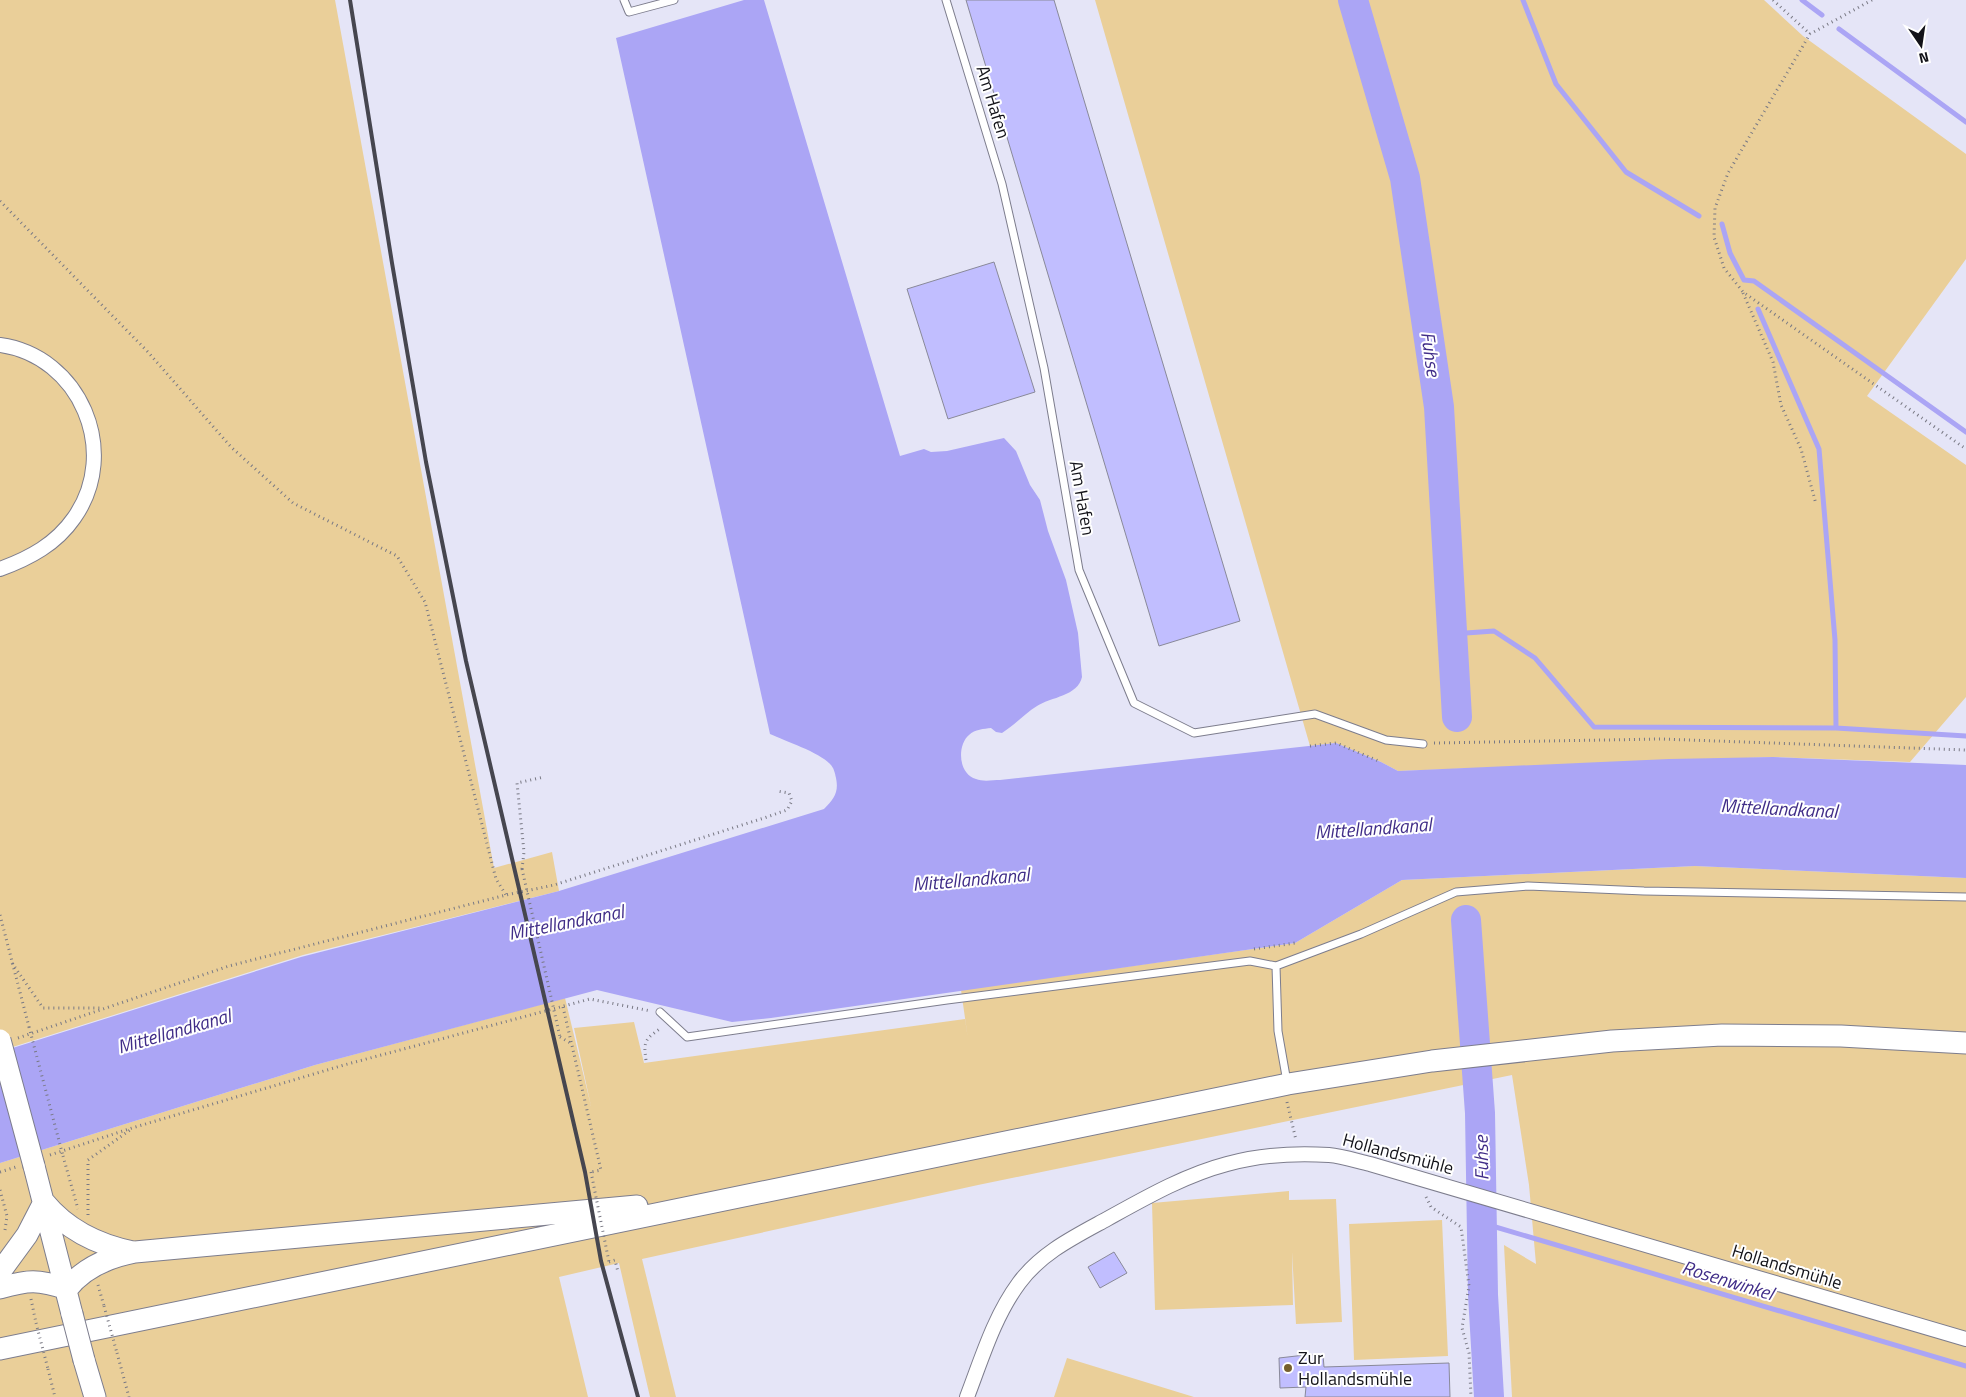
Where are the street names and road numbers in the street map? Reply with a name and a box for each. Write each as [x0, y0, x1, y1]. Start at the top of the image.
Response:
street label: Am Hafen [970, 62, 1017, 142]
street label: Am Hafen [1063, 458, 1102, 537]
street label: Hollandsmühle [1340, 1126, 1457, 1181]
street label: Hollandsmühle [1729, 1237, 1846, 1296]

